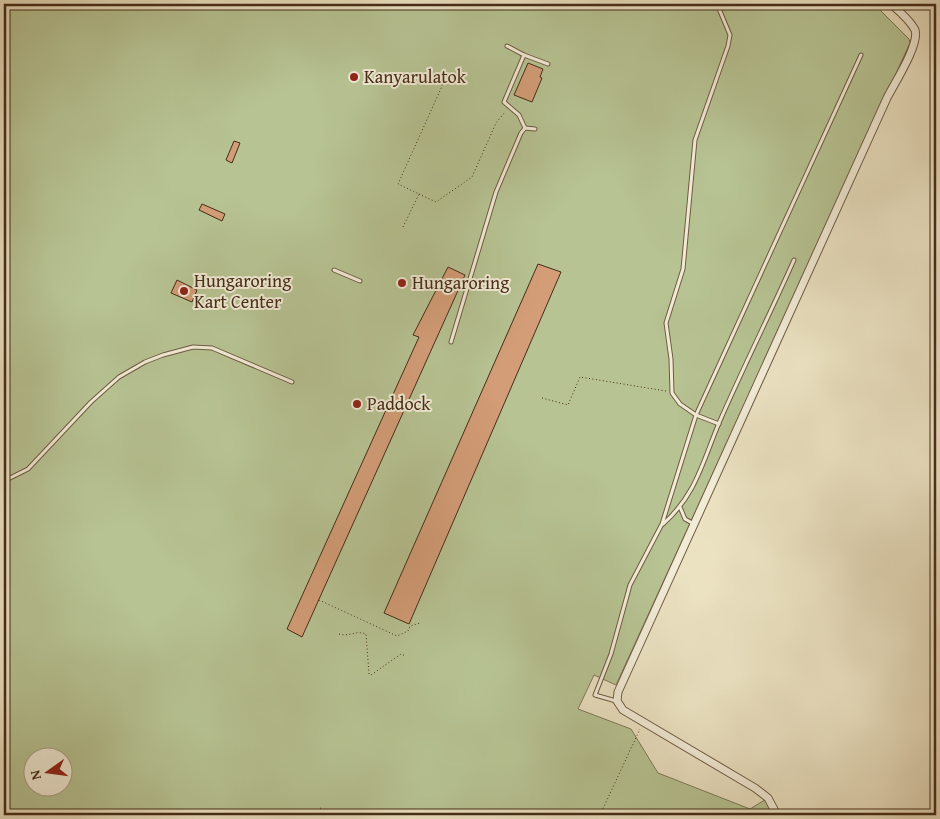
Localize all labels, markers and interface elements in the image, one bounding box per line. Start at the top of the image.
place label: Kanyarulatok [364,63,467,90]
marker: Kanyarulatok [348,71,360,83]
place label: Hungaroring Kart Center [194,267,291,315]
place label: Hungaroring [412,269,509,296]
marker: Hungaroring [396,277,408,289]
marker: Hungaroring Kart Center [178,285,190,297]
place label: Paddock [367,390,431,417]
marker: Paddock [351,398,363,410]
north arrow [22,746,72,796]
text: N [24,768,46,782]

